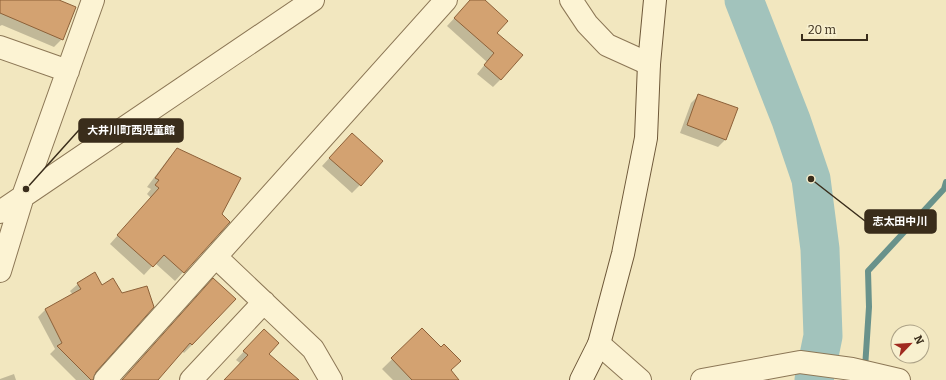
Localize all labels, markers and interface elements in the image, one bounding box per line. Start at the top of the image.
scale bar [802,16,867,42]
text: 20 m [808,23,837,37]
callout: 大井川町西児童館 [79,119,183,142]
text: 大井川町西児童館 [87,124,175,137]
callout: 志太田中川 [865,210,936,233]
text: 志太田中川 [873,215,928,228]
north arrow [890,324,930,364]
text: N [911,333,927,347]

